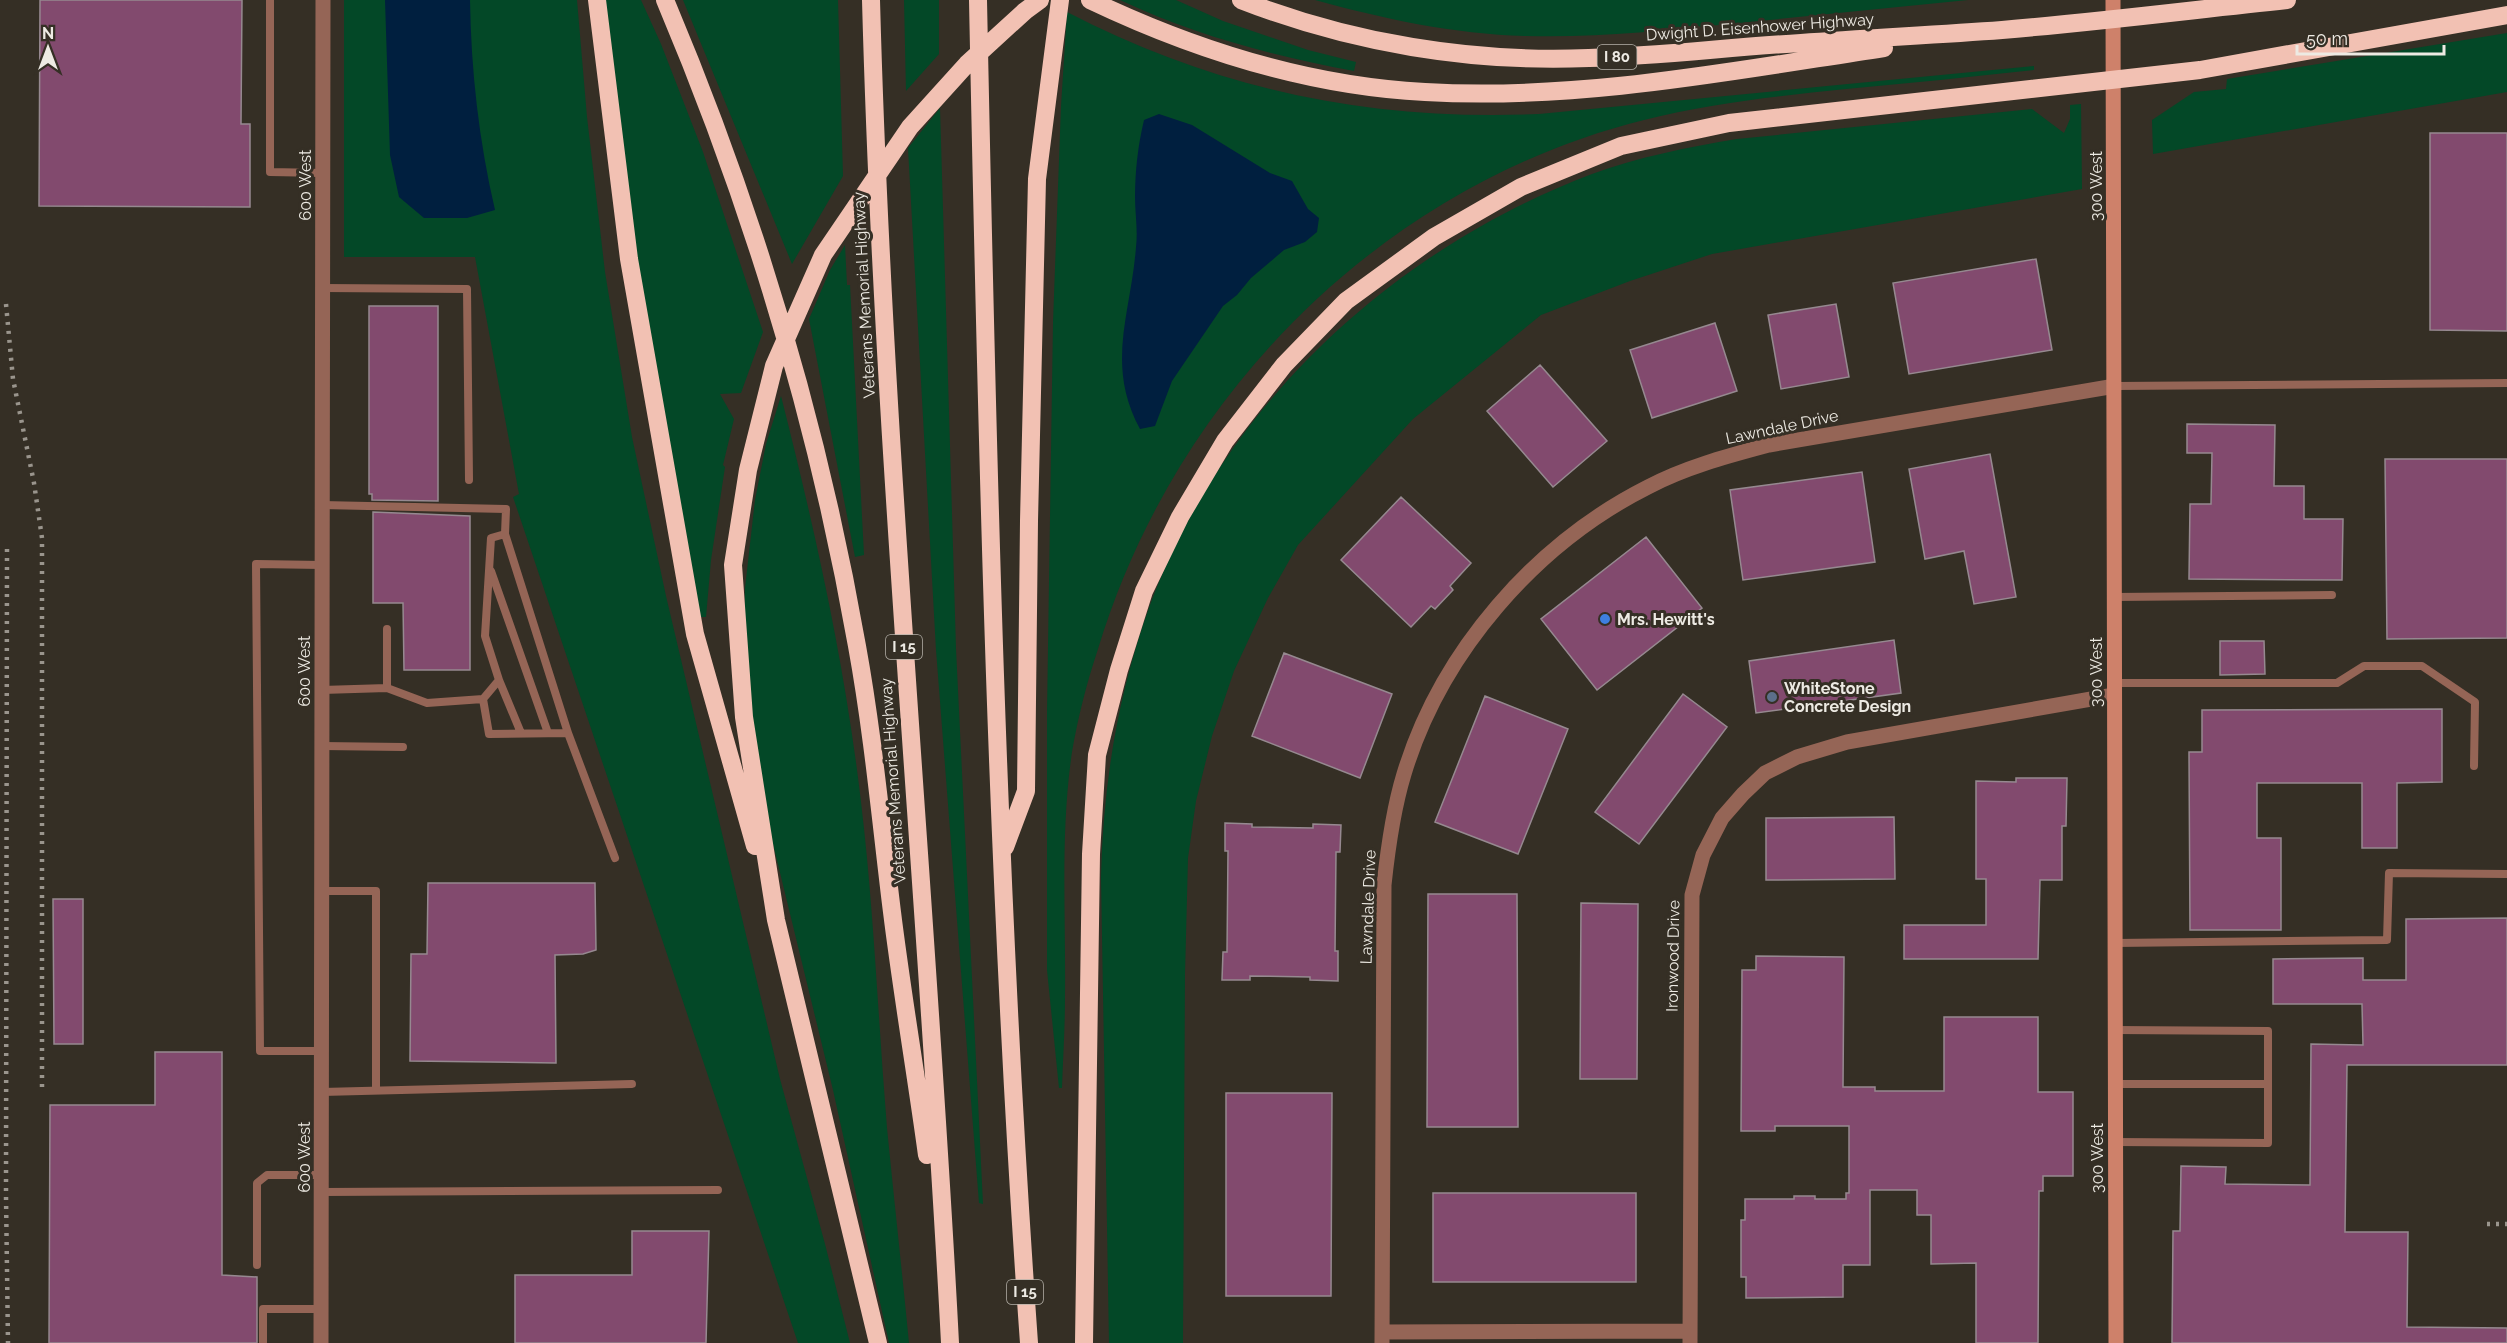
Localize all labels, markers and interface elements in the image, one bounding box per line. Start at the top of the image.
street label: Dwight D. Eisenhower Highway [1645,10,1875,44]
north arrow [18,18,78,78]
scale bar [2297,18,2444,56]
text: N [42,24,54,43]
text: 50 m [2306,28,2348,49]
road number: I 80 [1598,45,1636,69]
street label: 600 West [296,149,315,220]
street label: 300 West [2087,150,2106,221]
street label: Veterans Memorial Highway [849,191,879,399]
street label: Lawndale Drive [1724,406,1840,448]
place label: Mrs. Hewitt's [1617,610,1715,629]
marker: Mrs. Hewitt's [1598,612,1612,626]
street label: 600 West [295,635,314,706]
road number: I 15 [886,635,922,659]
street label: 300 West [2087,636,2106,707]
street label: Veterans Memorial Highway [876,677,910,885]
place label: WhiteStone Concrete Design [1784,679,1911,716]
marker: WhiteStone Concrete Design [1765,690,1779,704]
street label: Lawndale Drive [1357,849,1379,965]
street label: Ironwood Drive [1663,900,1683,1012]
street label: 600 West [295,1121,314,1192]
street label: 300 West [2088,1122,2107,1193]
road number: I 15 [1007,1280,1043,1304]

